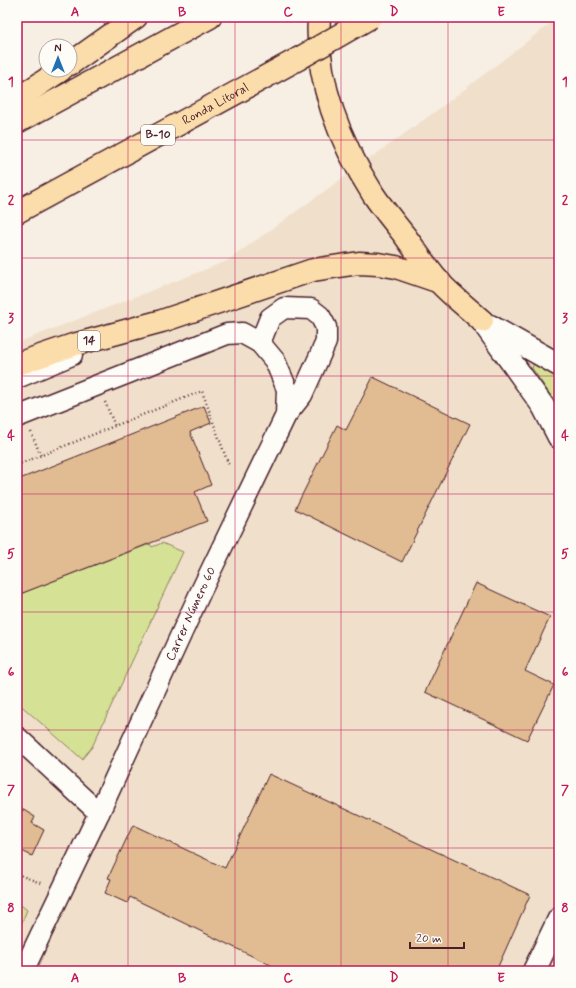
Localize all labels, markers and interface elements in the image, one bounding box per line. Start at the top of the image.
text: A [71,4,79,21]
text: B [178,4,187,21]
text: C [283,4,293,21]
text: D [390,4,399,21]
text: E [497,4,505,21]
north arrow [38,38,78,78]
text: N [54,42,62,56]
text: 1 [8,74,14,91]
text: 1 [562,74,568,91]
street label: Ronda Litoral [179,79,252,129]
road number: B-10 [141,125,175,145]
text: 2 [8,192,15,209]
text: 2 [562,192,569,209]
text: 3 [8,310,14,327]
text: 3 [562,310,568,327]
road number: 14 [78,331,100,351]
text: 4 [7,428,15,445]
text: 4 [561,428,569,445]
text: 5 [7,546,15,563]
text: 5 [561,546,569,563]
street label: Carrer Número 60 [162,564,220,664]
text: 6 [8,664,15,681]
text: 6 [562,664,569,681]
text: 7 [7,782,15,799]
text: 7 [561,782,569,799]
text: 8 [7,900,15,917]
text: 8 [561,900,569,917]
scale bar [410,924,464,950]
text: 20 m [416,931,442,947]
text: A [71,970,79,987]
text: B [178,970,187,987]
text: C [283,970,293,987]
text: D [390,970,399,987]
text: E [497,970,505,987]

